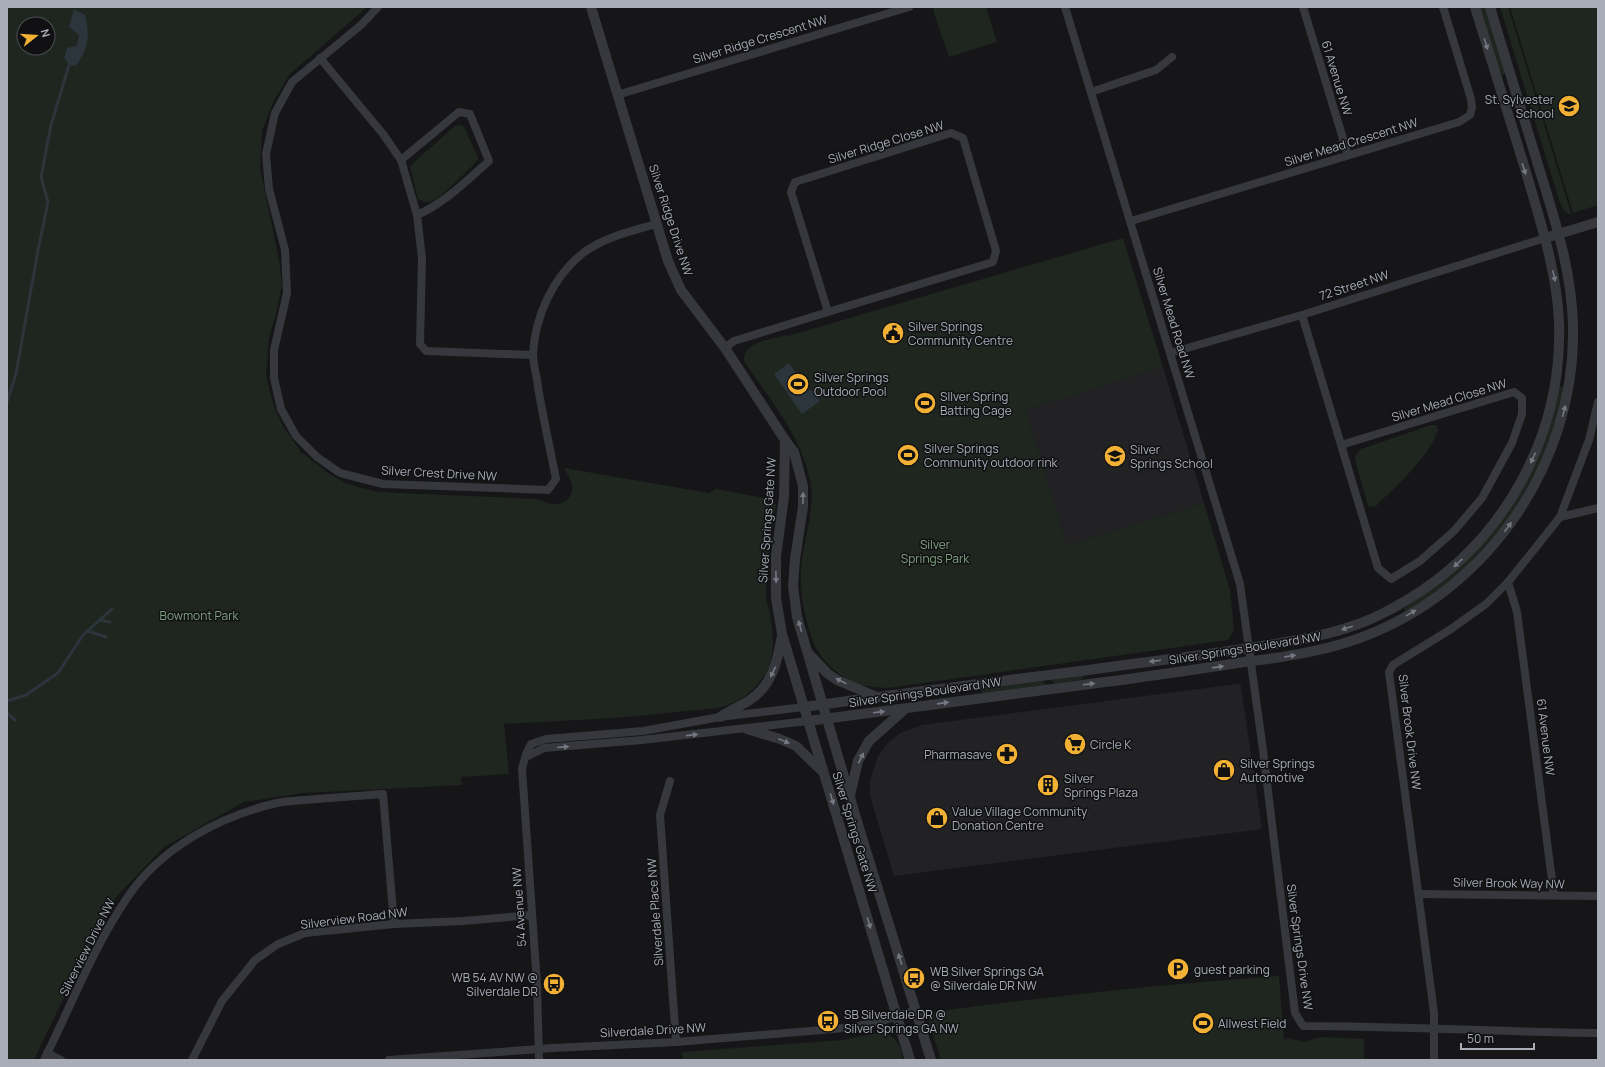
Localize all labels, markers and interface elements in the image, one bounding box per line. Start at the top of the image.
street label: Silver Ridge Crescent NW [691,10,830,68]
north arrow [16,16,56,56]
text: N [38,27,54,39]
street label: 61 Avenue NW [1318,39,1357,118]
one-way arrow [1484,39,1490,51]
place label: St. Sylvester School [1485,91,1555,122]
school or university icon: St. Sylvester School [1556,93,1582,119]
street label: Silver Mead Crescent NW [1282,113,1421,170]
street label: Silver Ridge Close NW [826,116,947,168]
street label: Silver Ridge Drive NW [645,162,697,279]
one-way arrow [1521,163,1527,175]
street label: Silver Mead Road NW [1149,265,1199,382]
street label: 72 Street NW [1317,266,1392,304]
one-way arrow [1551,270,1557,282]
place label: Silver Springs Community Centre [908,318,1013,349]
public building icon: Silver Springs Community Centre [880,320,906,346]
place label: Silver Springs Outdoor Pool [814,369,889,400]
sports icon: Silver Springs Outdoor Pool [785,371,811,397]
street label: Silver Mead Close NW [1389,374,1509,426]
place label: SIlver Spring Batting Cage [940,388,1012,419]
sports icon: SIlver Spring Batting Cage [912,390,938,416]
one-way arrow [1561,405,1567,417]
place label: Silver Springs Community outdoor rink [924,440,1059,471]
place label: Silver Springs School [1130,441,1213,472]
sports icon: Silver Springs Community outdoor rink [895,442,921,468]
school or university icon: Silver Springs School [1102,443,1128,469]
one-way arrow [1530,452,1536,463]
street label: Silver Springs Gate NW [754,456,780,583]
street label: Silver Crest Drive NW [381,461,498,485]
one-way arrow [800,491,806,504]
one-way arrow [1504,522,1512,533]
park label: Silver Springs Park [901,536,970,567]
one-way arrow [1453,558,1463,568]
one-way arrow [773,571,779,584]
park label: Bowmont Park [160,607,239,624]
one-way arrow [1406,609,1416,617]
one-way arrow [797,620,803,632]
one-way arrow [1340,625,1352,631]
street label: Silver Springs Boulevard NW [1168,627,1323,668]
one-way arrow [1284,653,1296,659]
one-way arrow [1149,658,1161,664]
one-way arrow [1212,664,1224,670]
one-way arrow [770,666,776,677]
street label: Silver Springs Boulevard NW [848,673,1003,711]
street label: Silver Brook Drive NW [1394,673,1426,792]
one-way arrow [835,678,847,685]
one-way arrow [1083,681,1095,687]
street label: 61 Avenue NW [1533,698,1559,777]
one-way arrow [937,700,949,706]
one-way arrow [873,709,885,715]
supermarket icon: Circle K [1062,731,1088,757]
one-way arrow [686,732,698,738]
place label: Circle K [1090,736,1132,753]
one-way arrow [779,738,791,744]
pharmacy icon: Pharmasave [994,741,1020,767]
one-way arrow [557,743,569,750]
place label: Pharmasave [924,746,992,763]
one-way arrow [858,752,864,764]
place label: Silver Springs Automotive [1240,755,1315,786]
shop icon: Silver Springs Automotive [1211,757,1237,783]
street label: Silver Springs Gate NW [828,769,882,895]
place label: Silver Springs Plaza [1064,770,1138,801]
building icon: Silver Springs Plaza [1035,772,1061,798]
one-way arrow [829,793,835,805]
place label: Value Village Community Donation Centre [952,803,1088,834]
shop icon: Value Village Community Donation Centre [924,805,950,831]
street label: Silverdale Place NW [643,857,667,967]
street label: 54 Avenue NW [508,866,530,947]
street label: Silver Brook Way NW [1453,874,1566,892]
street label: Silver Springs Drive NW [1283,883,1317,1012]
street label: Silverview Drive NW [55,895,119,999]
street label: Silverview Road NW [299,903,409,933]
one-way arrow [866,917,872,929]
one-way arrow [897,952,903,964]
parking icon: guest parking [1165,956,1191,982]
place label: guest parking [1194,961,1270,978]
place label: WB Silver Springs GA @ Silverdale DR NW [930,963,1044,994]
bus stop icon: WB Silver Springs GA @ Silverdale DR NW [901,965,927,991]
place label: WB 54 AV NW @ Silverdale DR [452,969,538,1000]
bus stop icon: WB 54 AV NW @ Silverdale DR [541,971,567,997]
place label: SB Silverdale DR @ Silver Springs GA NW [844,1006,960,1037]
bus stop icon: SB Silverdale DR @ Silver Springs GA NW [815,1008,841,1034]
sports icon: Allwest Field [1190,1010,1216,1036]
place label: Allwest Field [1218,1015,1286,1032]
street label: Silverdale Drive NW [600,1019,707,1041]
scale bar [1461,1025,1534,1051]
text: 50 m [1467,1030,1494,1047]

